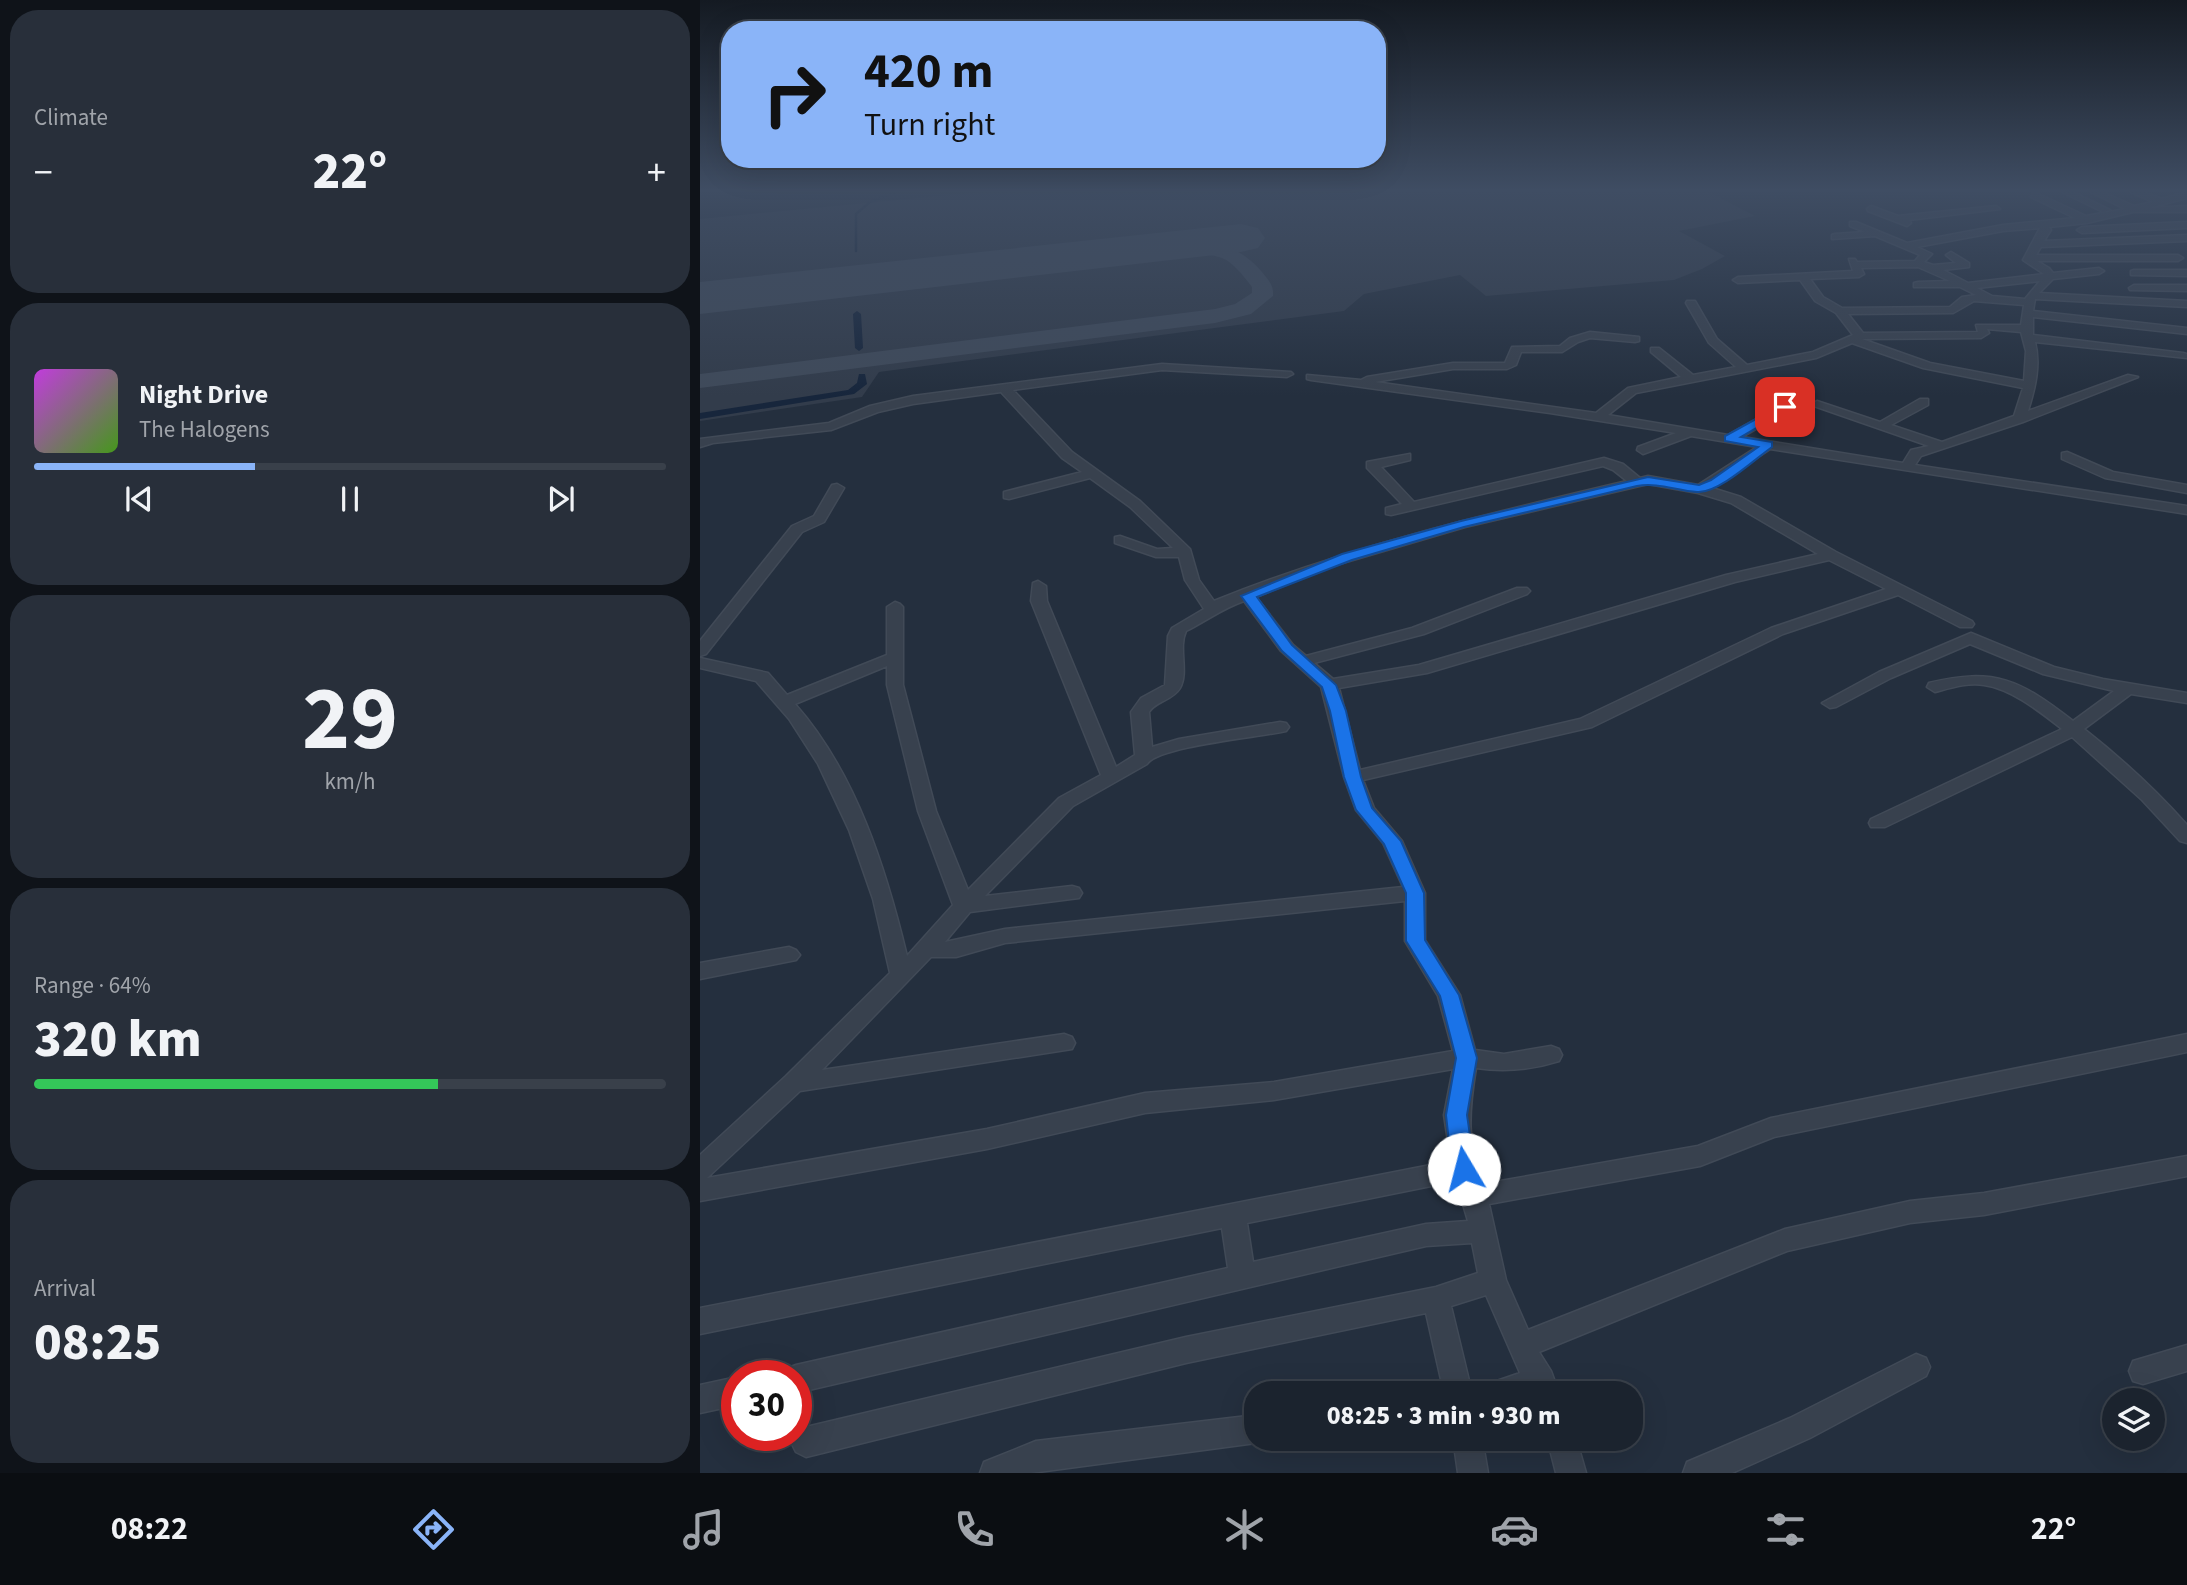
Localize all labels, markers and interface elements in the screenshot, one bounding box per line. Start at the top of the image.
text: 420 m [864,37,993,107]
icon: right [749,49,840,140]
text: Climate [34,101,108,134]
text: Turn right [864,102,995,148]
text: 22° [313,135,387,209]
text: − [34,146,53,200]
text: + [647,146,666,200]
text: Night Drive [139,376,268,413]
pin [1755,377,1815,437]
icon: arrive [1766,388,1804,426]
text: The Halogens [139,413,270,446]
icon: previous [120,480,158,518]
icon: pause [331,480,369,518]
icon: next [542,480,580,518]
text: 29 [302,655,398,784]
text: km/h [324,765,376,798]
text: Range · 64% [34,969,151,1002]
text: 320 km [34,1003,202,1077]
position arrow [1427,1132,1501,1206]
text: Arrival [34,1272,96,1305]
text: 08:25 [34,1306,161,1380]
speed limit sign: 30 [721,1360,812,1451]
map controls [2102,1388,2165,1451]
button: layers [2102,1388,2165,1451]
text: 08:25 · 3 min · 930 m [1327,1397,1560,1434]
icon: directions [409,1505,458,1554]
icon: music [679,1505,728,1554]
icon: phone [950,1505,999,1554]
icon: climate [1220,1505,1269,1554]
icon: car [1490,1505,1539,1554]
icon: filters [1761,1505,1810,1554]
text: 08:22 [111,1506,188,1552]
text: 22° [2031,1506,2076,1552]

